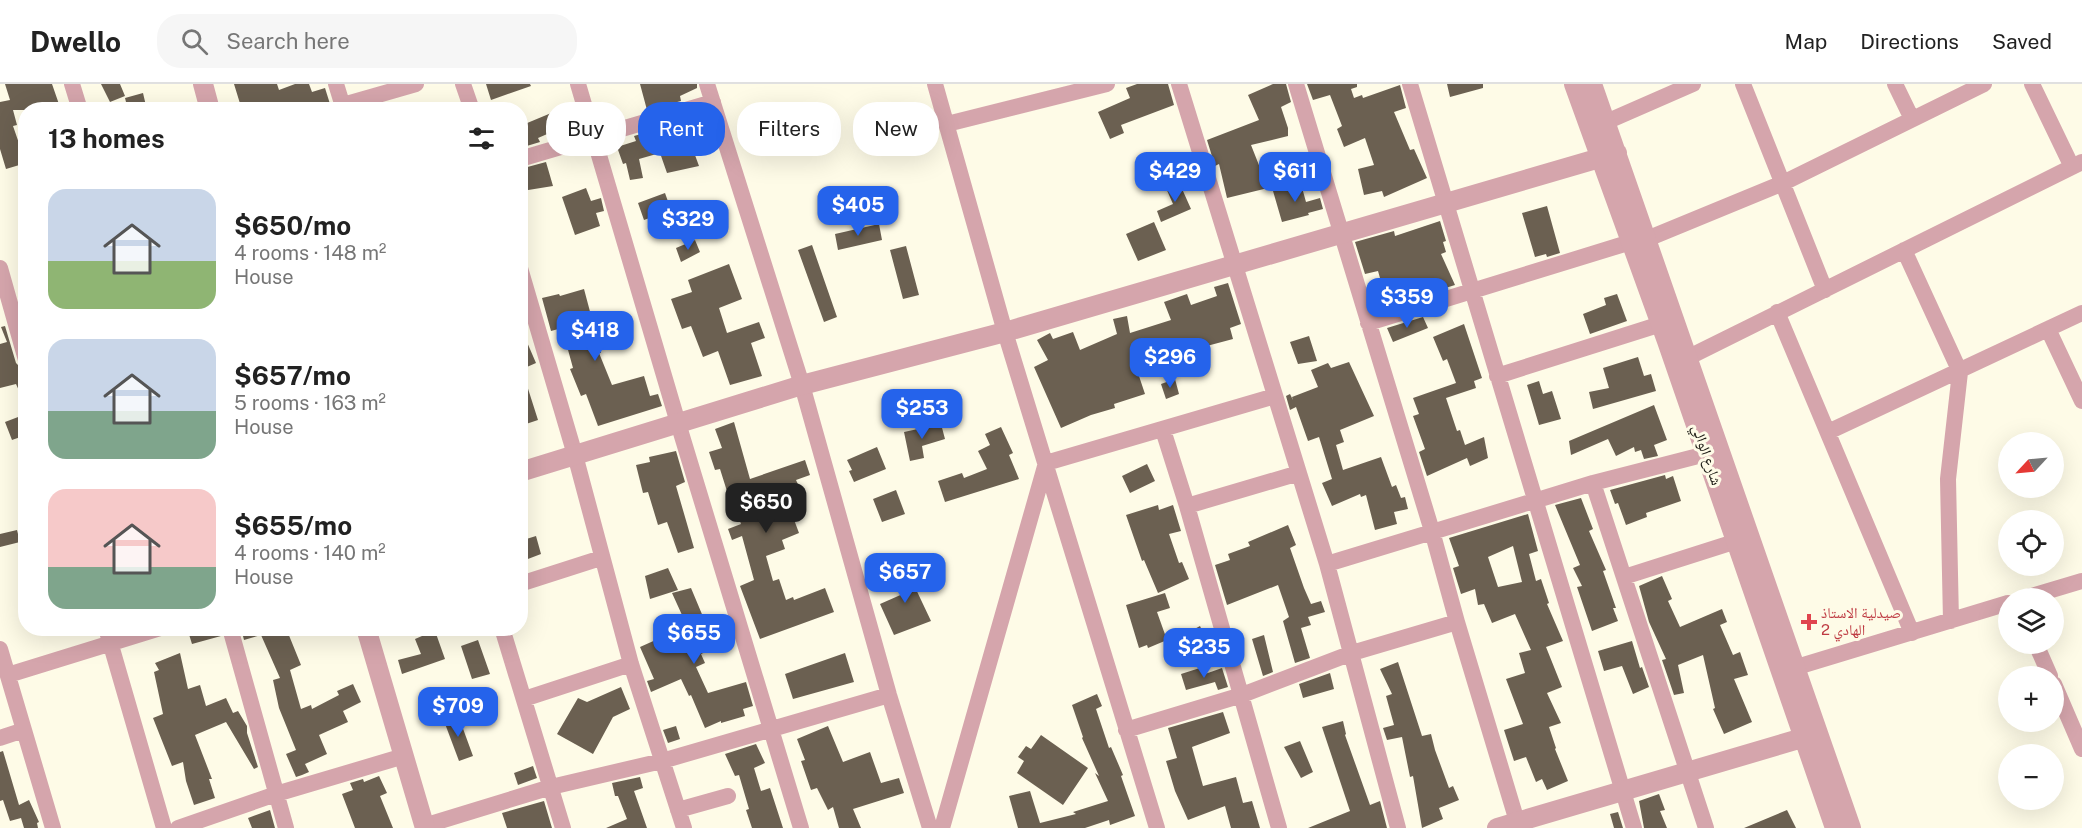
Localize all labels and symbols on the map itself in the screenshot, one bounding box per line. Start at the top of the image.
pin: $429 [1139,152,1211,203]
pin: $611 [1259,152,1331,203]
pin: $405 [822,186,894,237]
pin: $329 [652,200,724,251]
pin: $359 [1371,278,1443,329]
pin: $418 [559,311,631,362]
pin: $296 [1134,338,1206,389]
pin: $253 [886,389,958,440]
street label: شارع الوالي [1686,422,1726,489]
north arrow [1998,432,2064,498]
pin: $650 [730,483,802,534]
pin: $657 [869,553,941,604]
place label: صيدلية الاستاذ الهادي 2 [1821,604,1901,642]
pin: $655 [658,614,730,665]
marker: صيدلية الاستاذ الهادي 2 [1802,615,1816,629]
pin: $235 [1168,628,1240,679]
pin: $709 [422,687,494,738]

